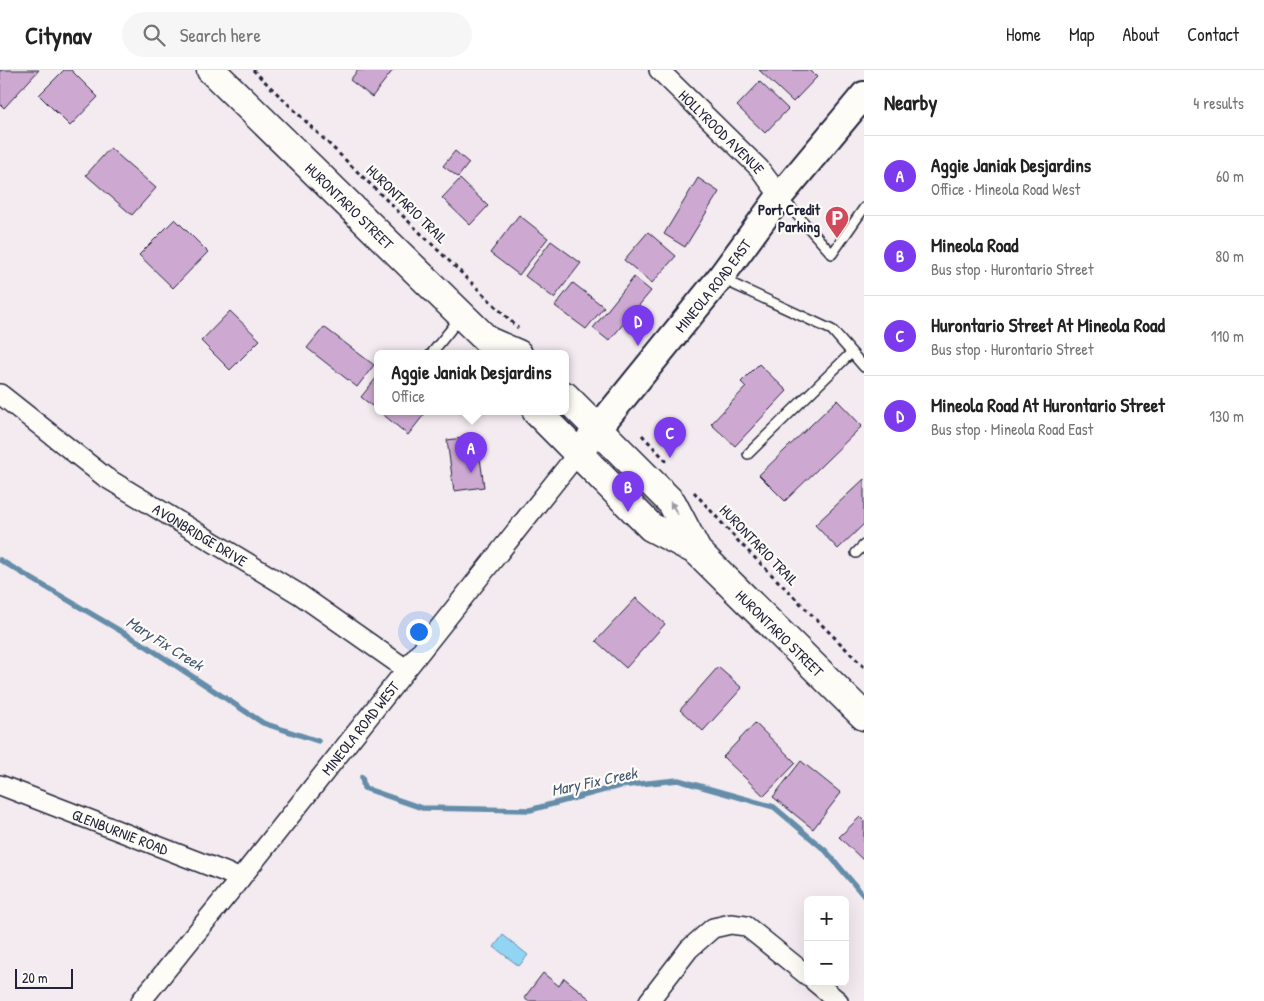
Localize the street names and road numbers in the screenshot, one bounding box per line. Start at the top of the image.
street label: HOLLYROOD AVENUE [674,85,770,178]
street label: HURONTARIO STREET [301,158,399,254]
street label: HURONTARIO TRAIL [362,160,452,248]
street label: MINEOLA ROAD EAST [670,234,756,336]
street label: AVONBRIDGE DRIVE [149,498,252,571]
street label: HURONTARIO TRAIL [715,500,803,590]
street label: HURONTARIO STREET [731,585,829,682]
street label: MINEOLA ROAD WEST [316,676,404,779]
street label: GLENBURNIE ROAD [69,803,172,860]

